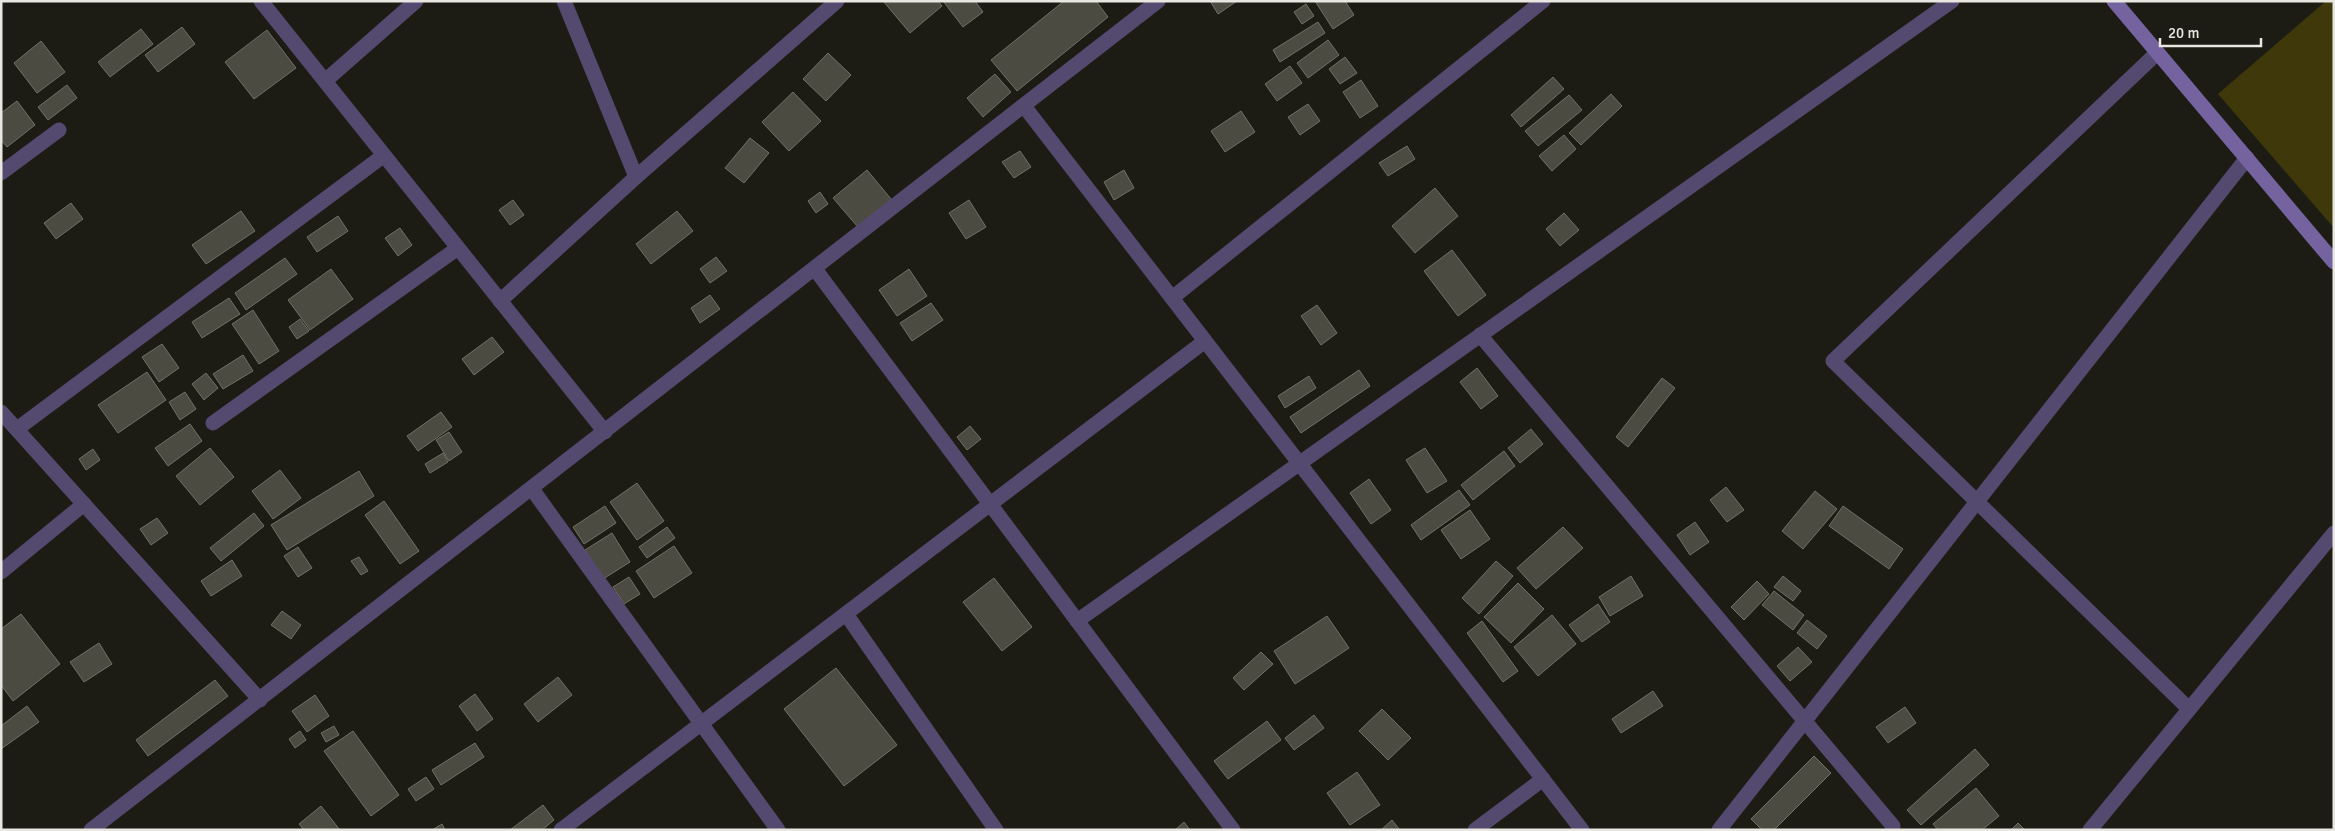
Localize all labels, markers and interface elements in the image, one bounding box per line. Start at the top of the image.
scale bar [2160,15,2261,47]
text: 20 m [2168,24,2199,42]

